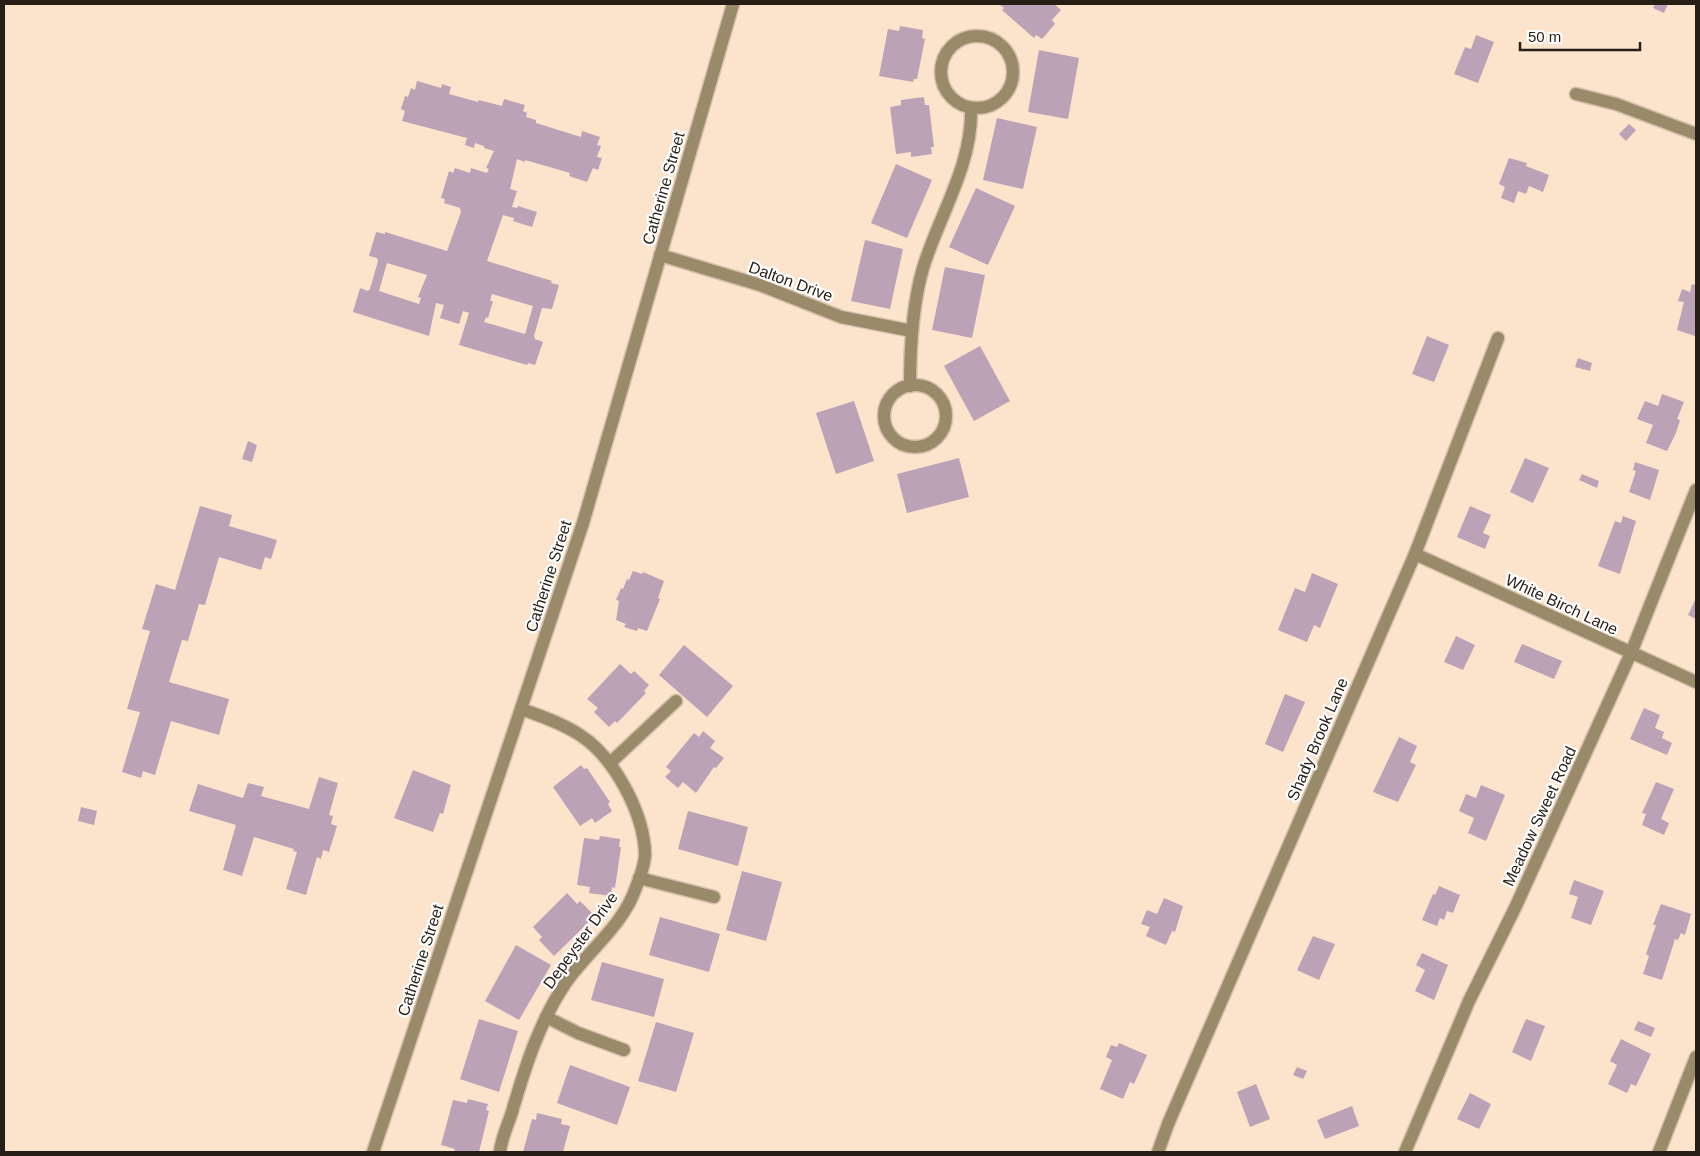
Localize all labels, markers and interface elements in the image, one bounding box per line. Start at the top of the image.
scale bar [1520,20,1640,52]
text: 50 m [1528,28,1561,45]
street label: Catherine Street [639,129,688,246]
street label: Dalton Drive [747,258,835,305]
street label: Catherine Street [522,518,575,634]
street label: White Birch Lane [1503,571,1621,638]
street label: Shady Brook Lane [1284,675,1351,803]
street label: Meadow Sweet Road [1500,744,1579,889]
street label: Depeyster Drive [540,889,621,992]
street label: Catherine Street [394,902,447,1018]

